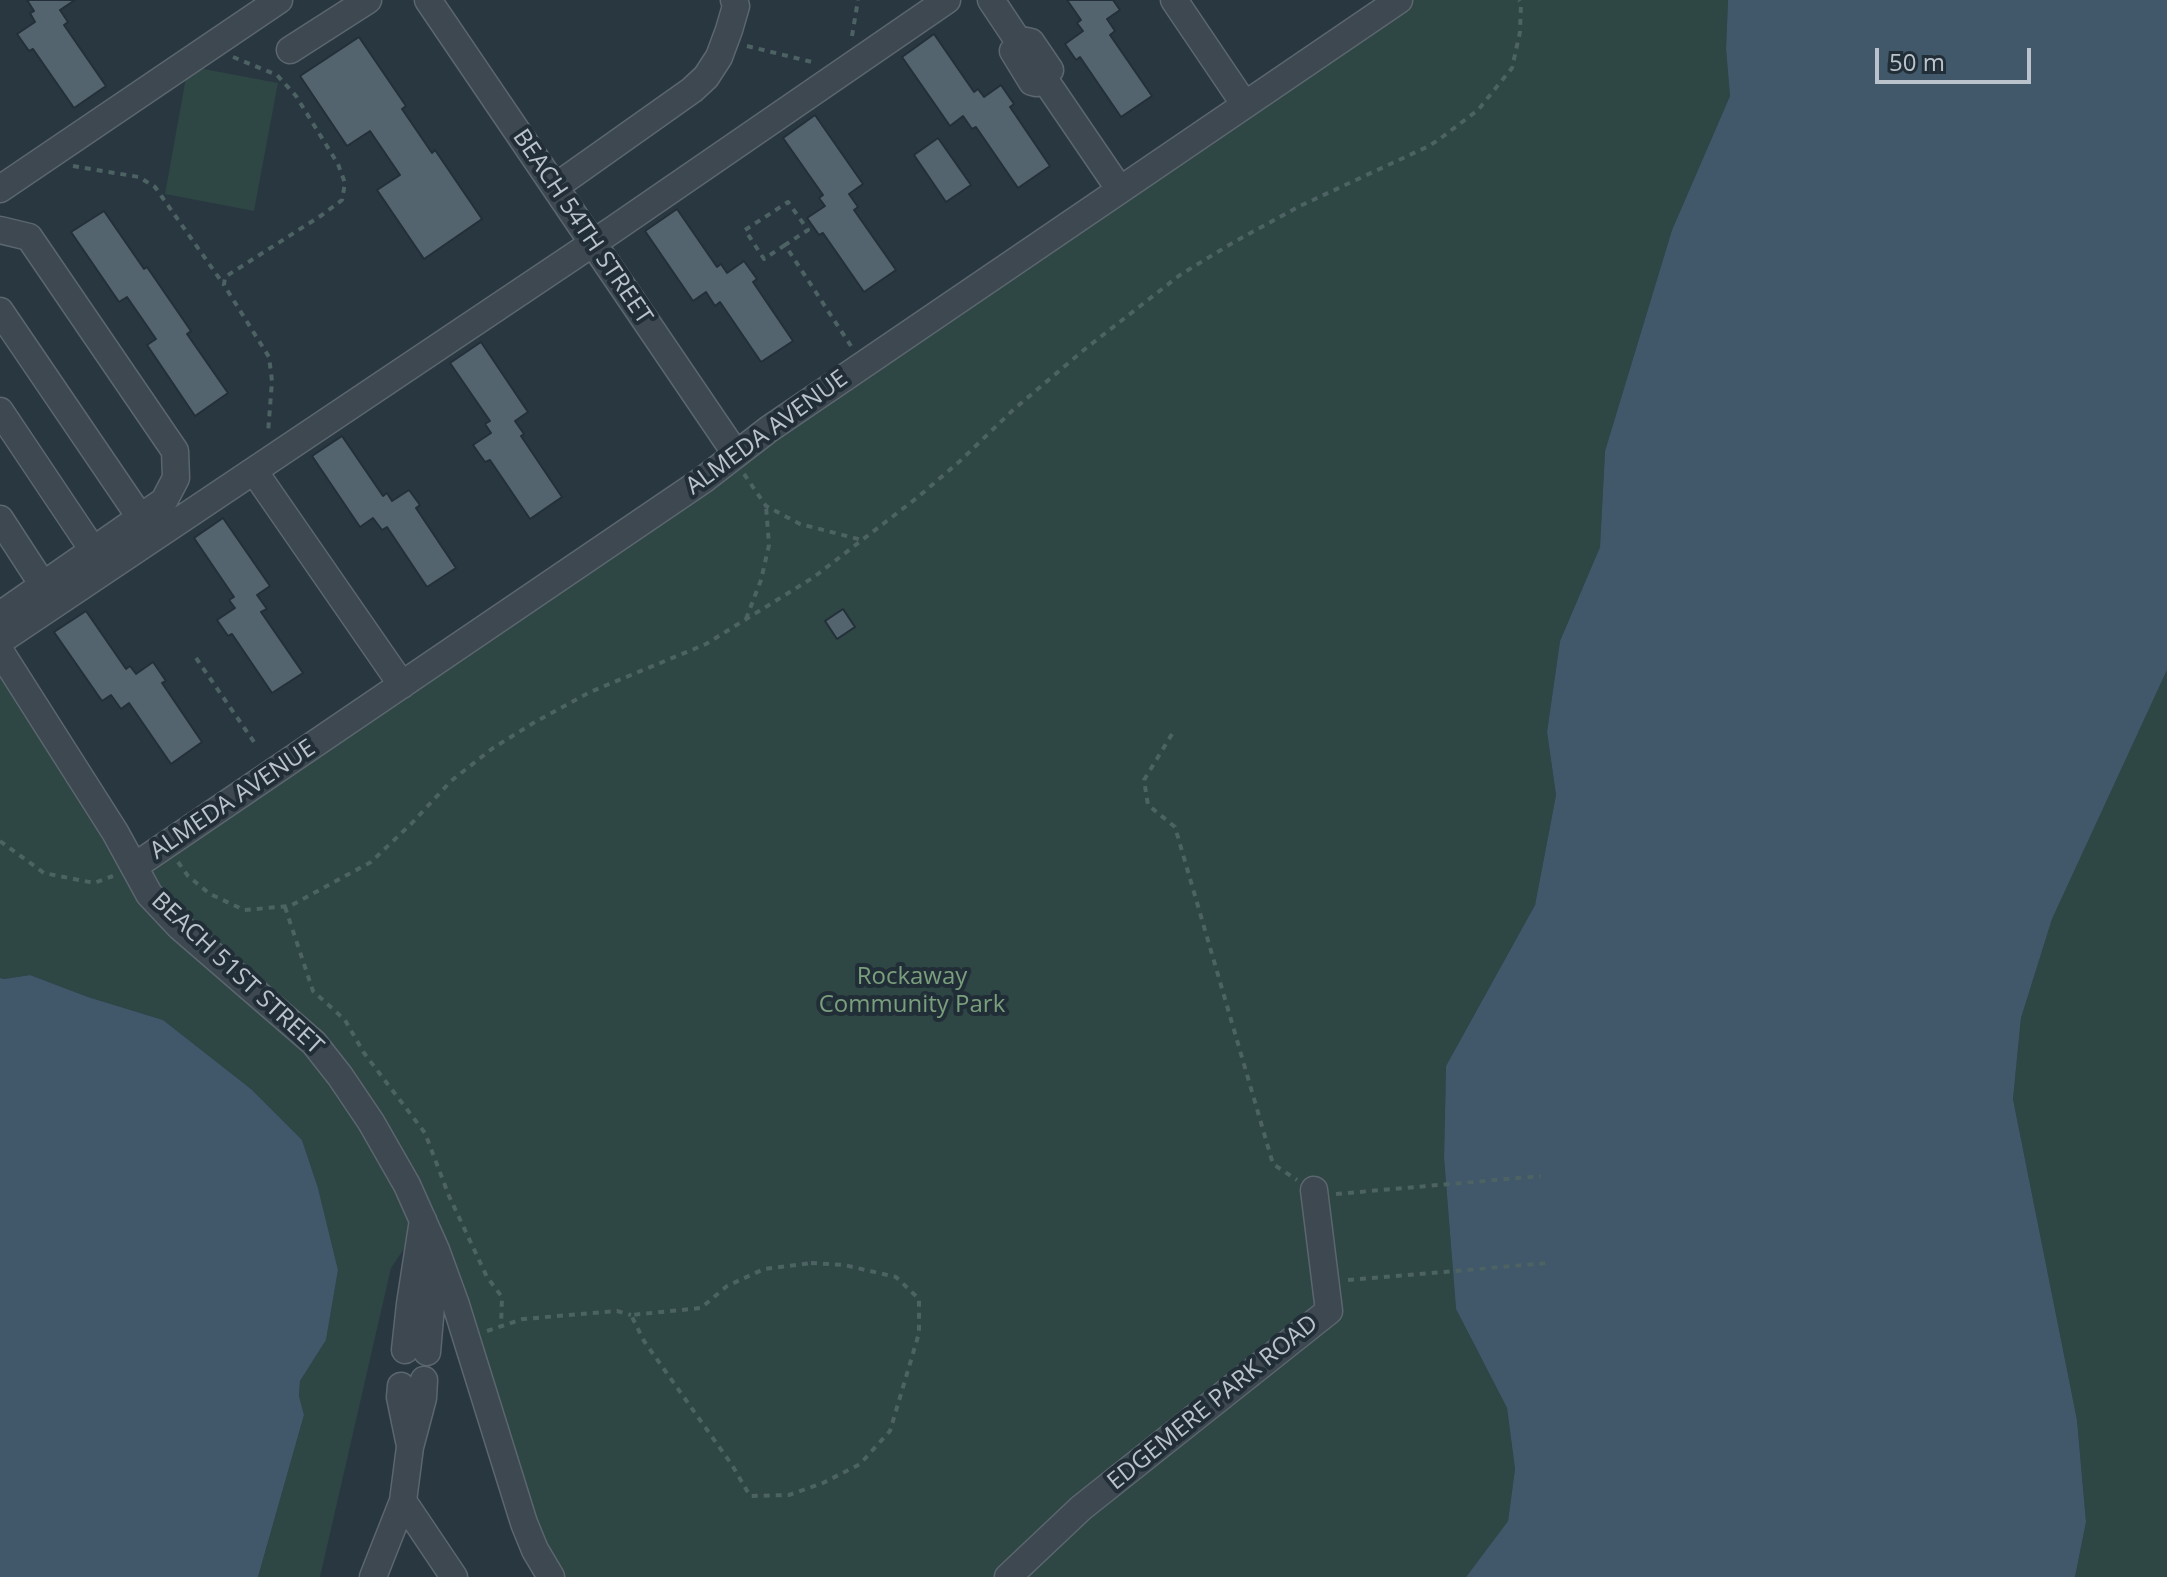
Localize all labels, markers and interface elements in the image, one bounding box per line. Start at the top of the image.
scale bar [1879,32,2035,82]
text: 50 m [1889,45,1945,78]
street label: BEACH 54TH STREET [506,124,658,330]
street label: ALMEDA AVENUE [680,365,854,501]
street label: ALMEDA AVENUE [145,734,321,866]
street label: BEACH 51ST STREET [145,887,329,1061]
park label: Rockaway Community Park [819,963,1005,1019]
street label: EDGEMERE PARK ROAD [1102,1309,1324,1497]

